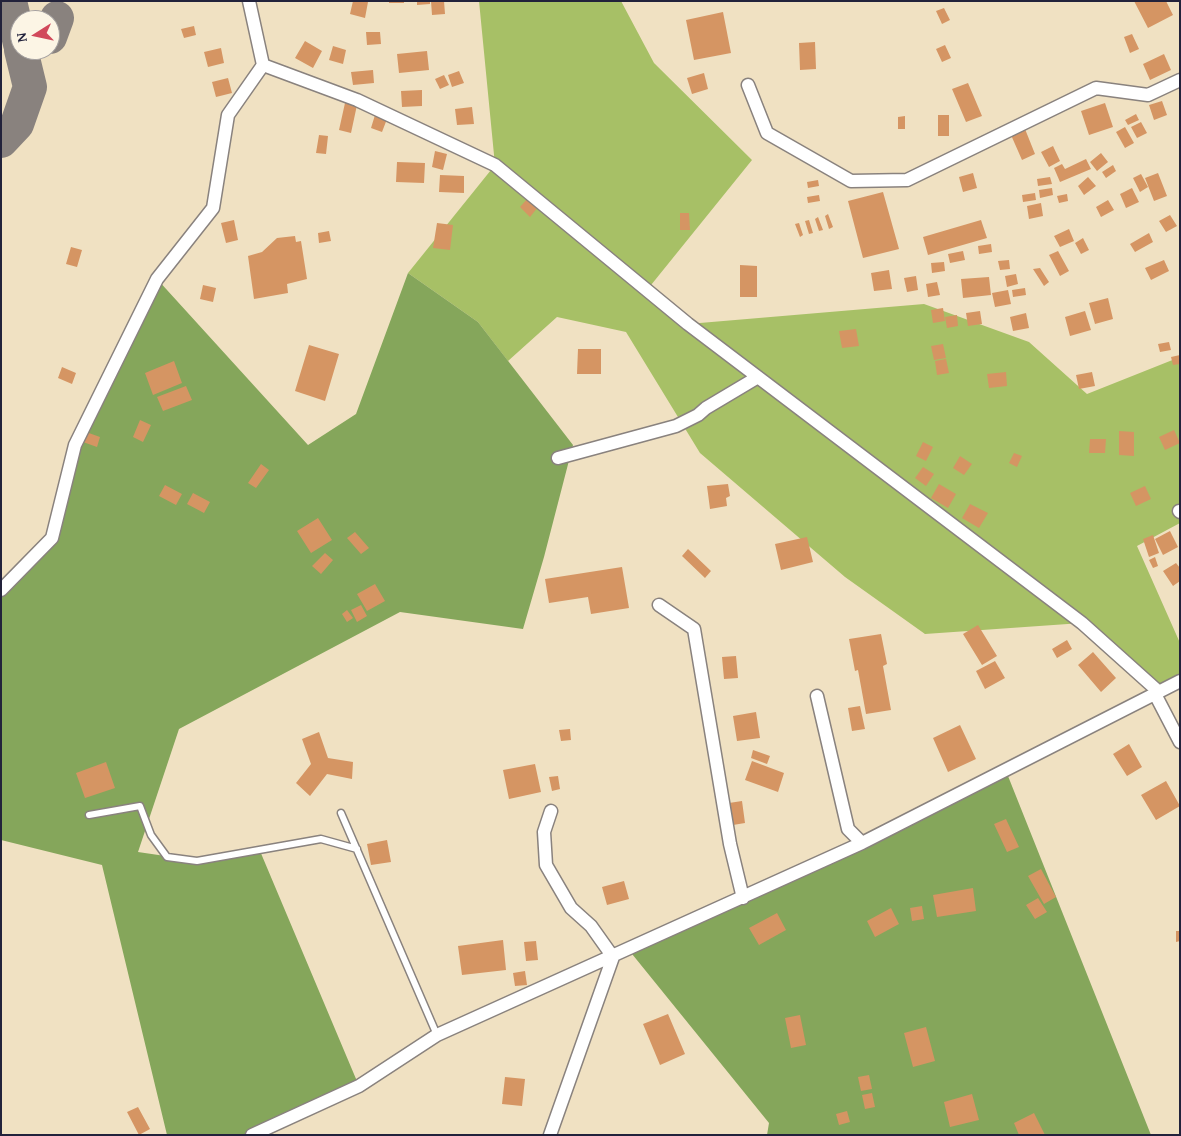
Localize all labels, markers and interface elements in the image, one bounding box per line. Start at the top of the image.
north arrow [10,10,60,60]
text: N [11,31,32,44]

